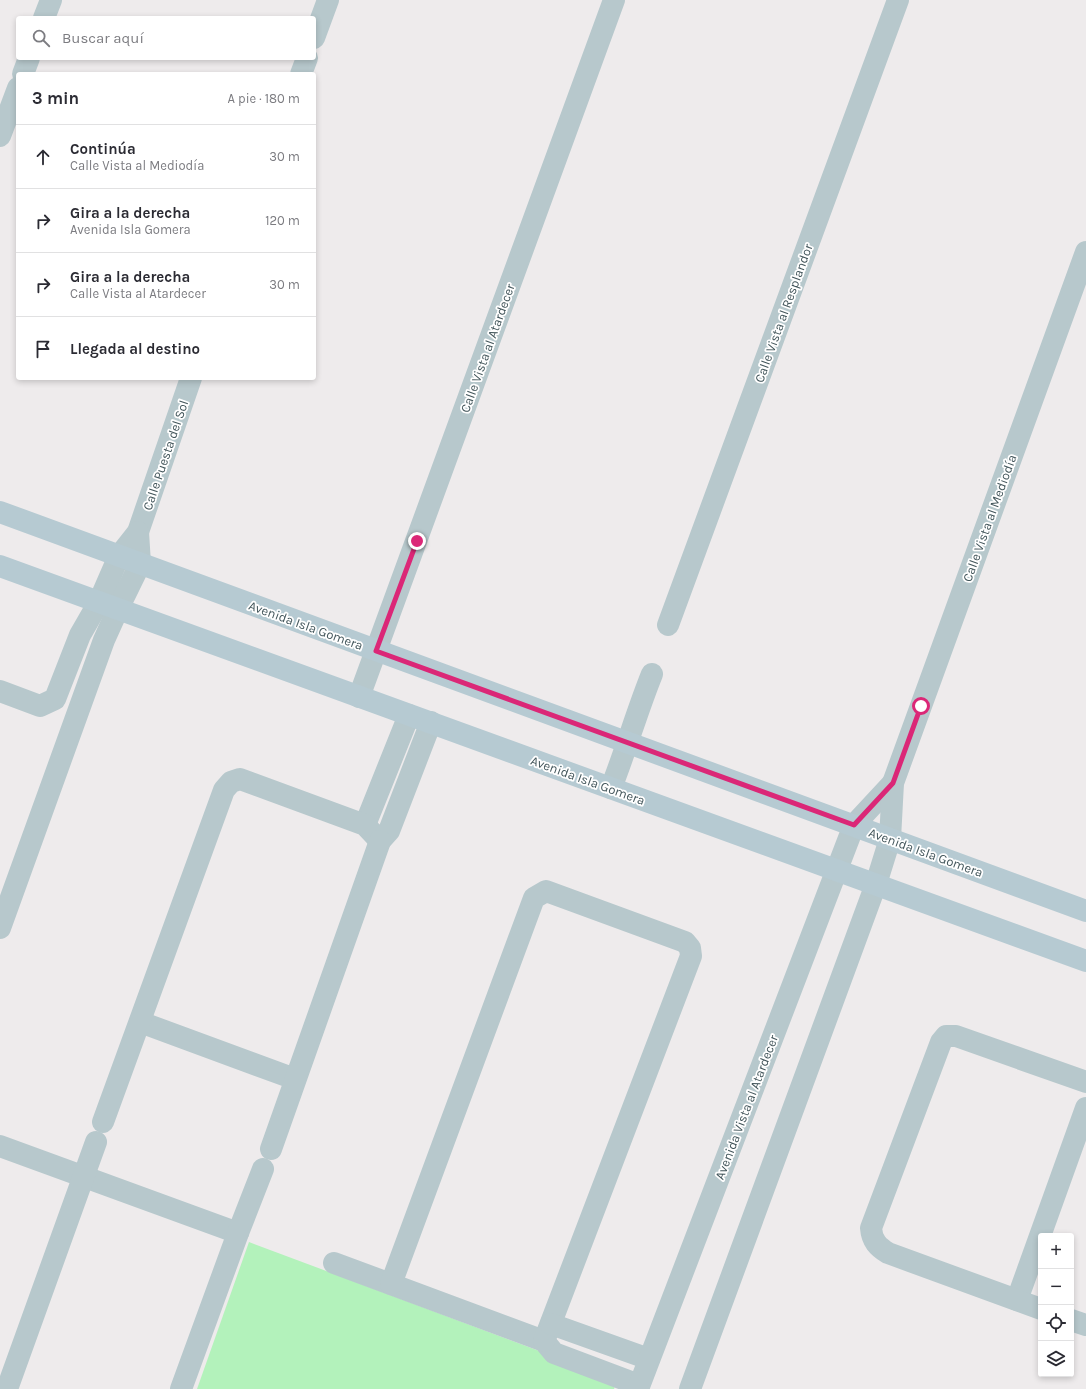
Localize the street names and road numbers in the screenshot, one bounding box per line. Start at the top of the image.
street label: Calle Vista al Resplandor [751,242,816,385]
street label: Calle Vista al Atardecer [457,281,518,415]
street label: Calle Puesta del Sol [140,398,191,512]
street label: Calle Vista al Mediodía [959,452,1019,584]
street label: Avenida Isla Gomera [247,598,365,653]
street label: Avenida Isla Gomera [529,753,647,808]
street label: Avenida Isla Gomera [867,825,985,880]
street label: Avenida Vista al Atardecer [712,1032,781,1182]

